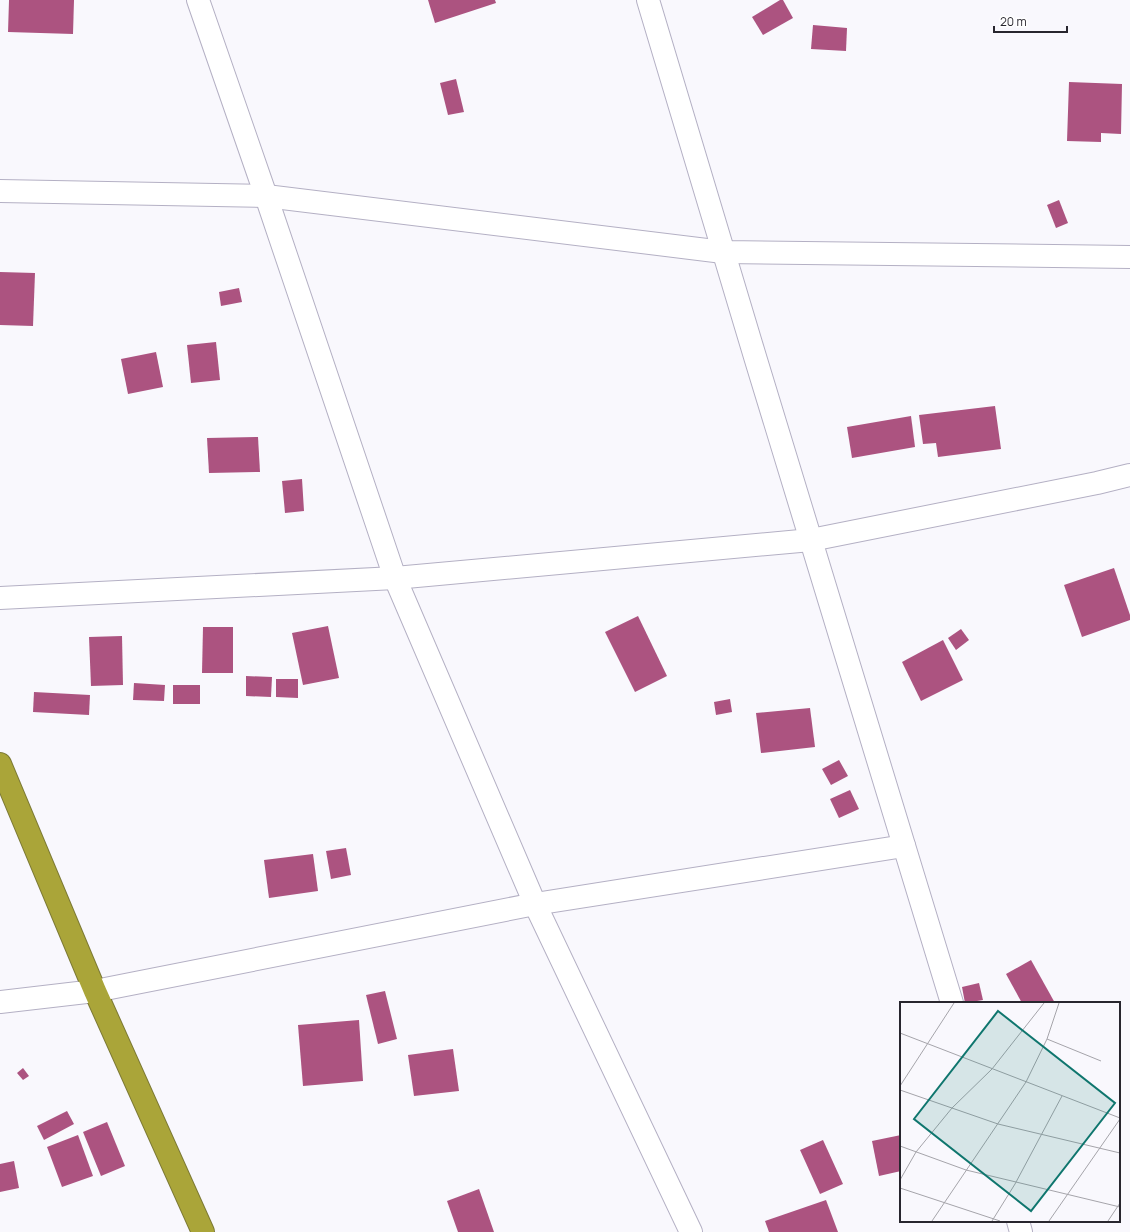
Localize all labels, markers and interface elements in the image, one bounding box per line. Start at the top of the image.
scale bar [994,8,1067,34]
text: 20 m [1000,13,1027,30]
inset map [900,1002,1120,1222]

